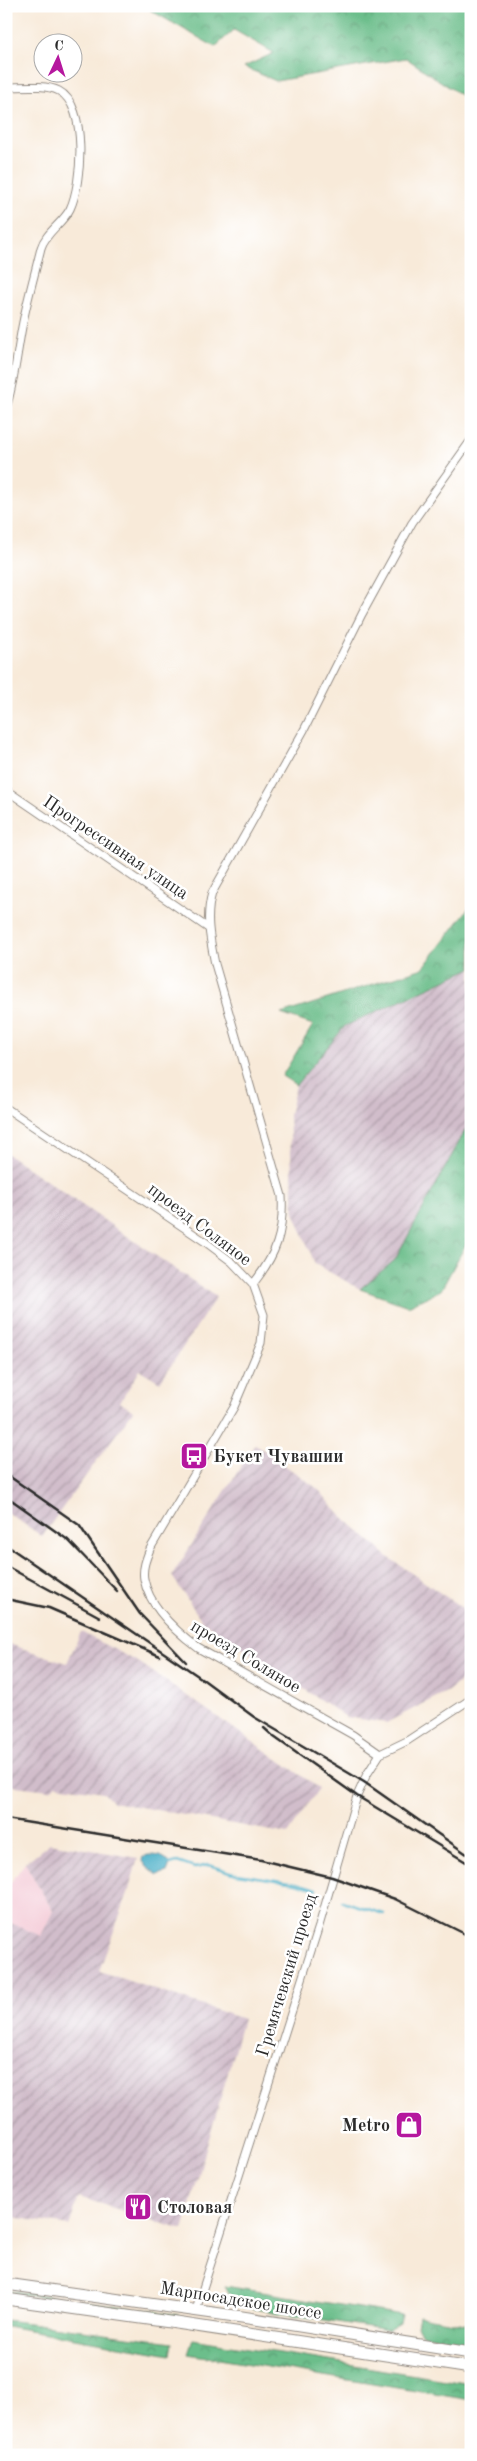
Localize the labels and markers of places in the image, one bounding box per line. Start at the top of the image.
bus stop icon: Букет Чувашии [179,1441,209,1471]
place label: Букет Чувашии [213,1448,344,1466]
shop icon: Metro [394,2110,424,2140]
place label: Metro [342,2117,390,2135]
restaurant icon: Столовая [123,2192,153,2222]
place label: Столовая [157,2199,232,2217]

